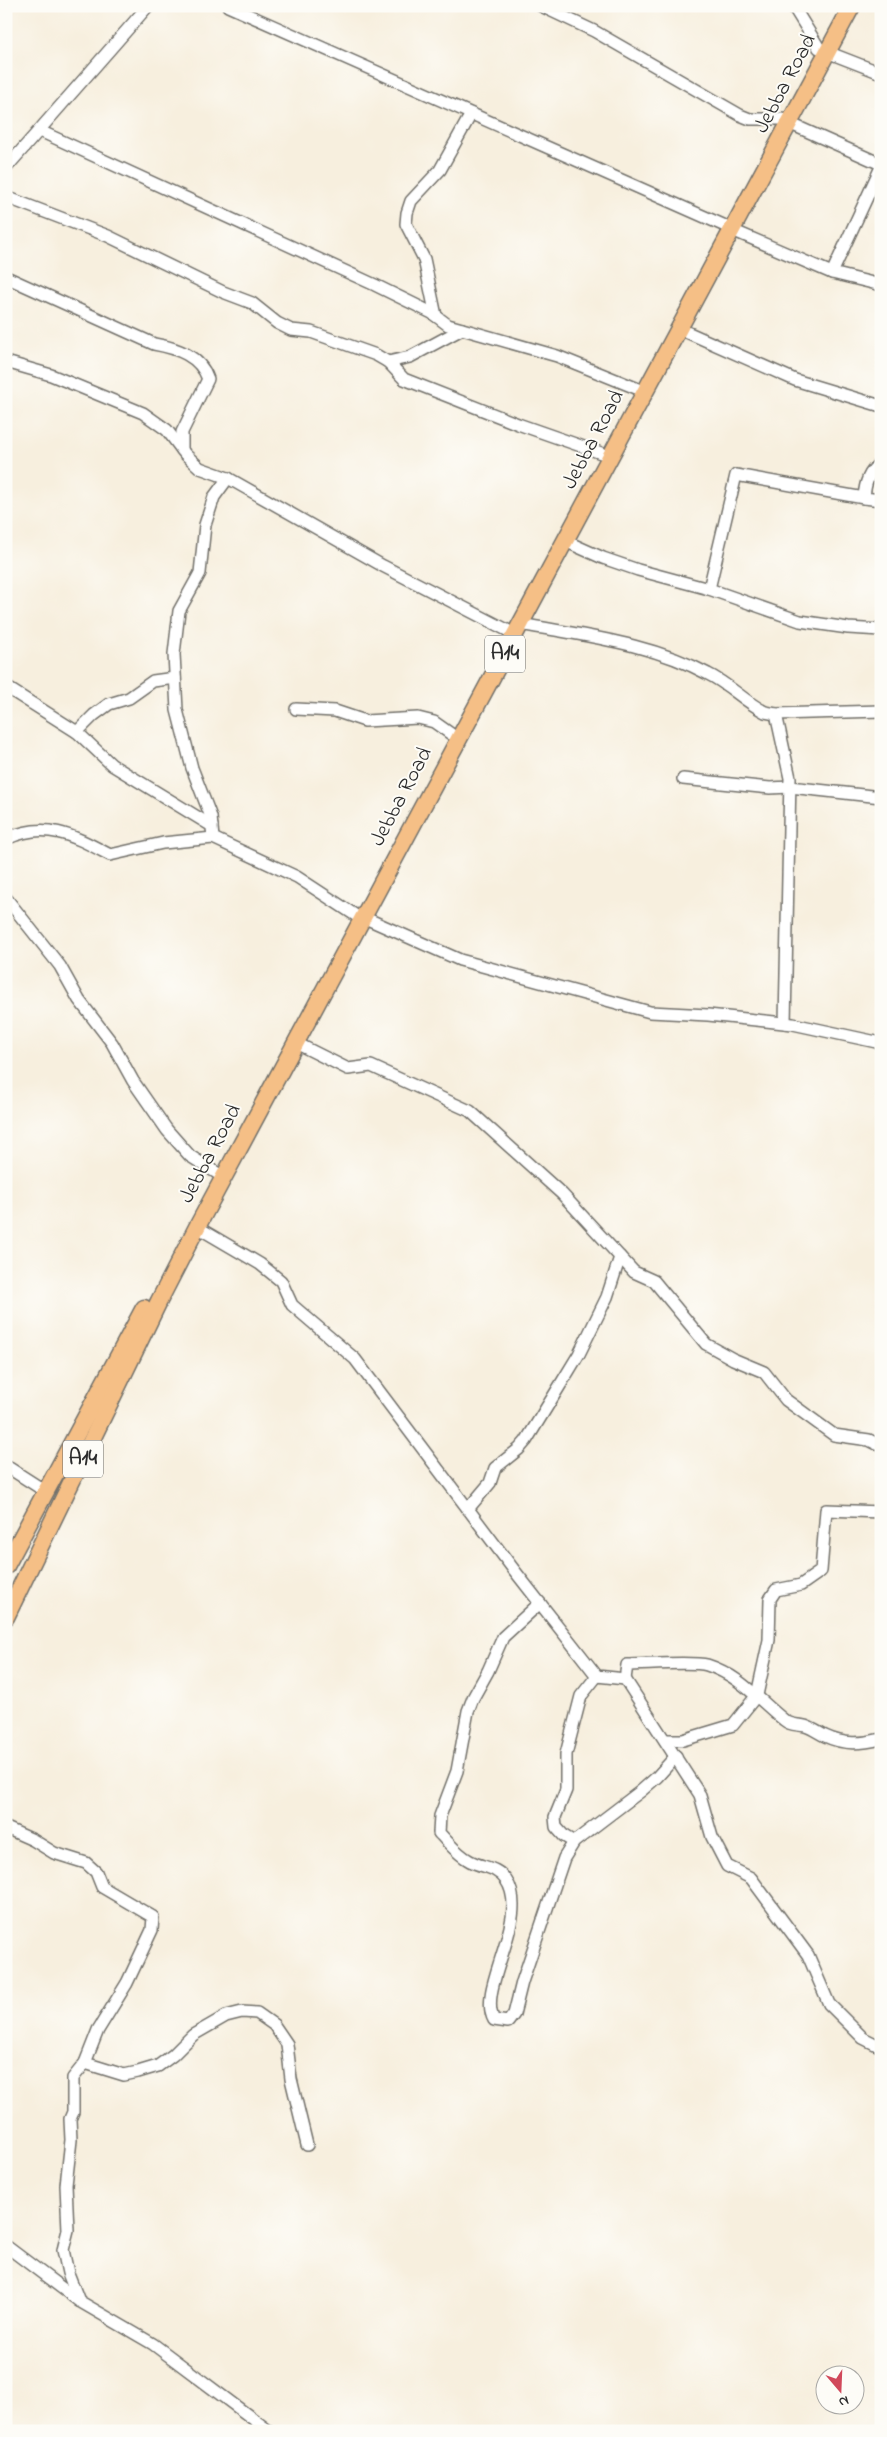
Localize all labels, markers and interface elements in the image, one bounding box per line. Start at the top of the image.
street label: Jebba Road [746,29,826,139]
street label: Jebba Road [554,385,634,495]
road number: A14 [485,636,525,672]
street label: Jebba Road [362,742,442,852]
street label: Jebba Road [171,1099,251,1209]
road number: A14 [63,1440,103,1478]
north arrow [814,2364,864,2414]
text: N [836,2389,852,2412]

